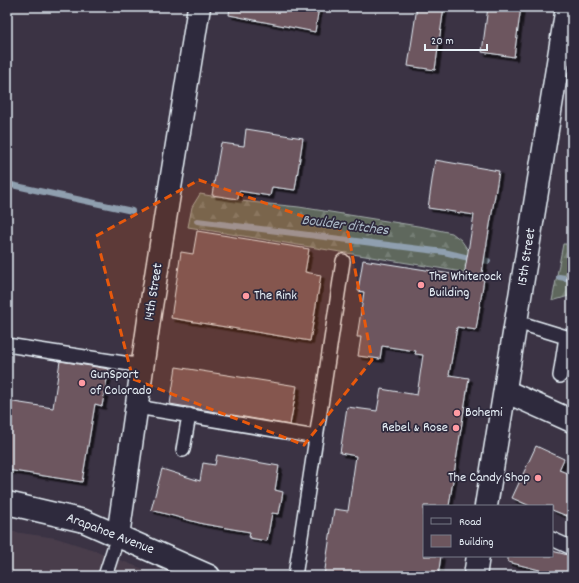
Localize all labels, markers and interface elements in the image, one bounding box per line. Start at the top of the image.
scale bar [425,26,487,52]
text: 20 m [431,33,454,50]
water label: Boulder ditches [300,210,390,242]
street label: 15th Street [513,227,541,287]
street label: 14th Street [140,262,168,322]
place label: The Whiterock Building [429,267,502,303]
marker: The Whiterock Building [416,280,426,290]
place label: The Rink [254,286,297,306]
marker: The Rink [241,291,251,301]
place label: GunSport of Colorado [90,365,152,401]
marker: GunSport of Colorado [77,378,87,388]
place label: Bohemi [465,403,503,423]
marker: Bohemi [452,408,462,418]
place label: Rebel & Rose [382,418,448,438]
marker: Rebel & Rose [451,423,461,433]
place label: The Candy Shop [448,468,530,488]
marker: The Candy Shop [533,473,543,483]
legend [423,505,553,557]
street label: Arapahoe Avenue [63,508,157,560]
text: Road [459,514,481,531]
text: Building [459,534,494,551]

